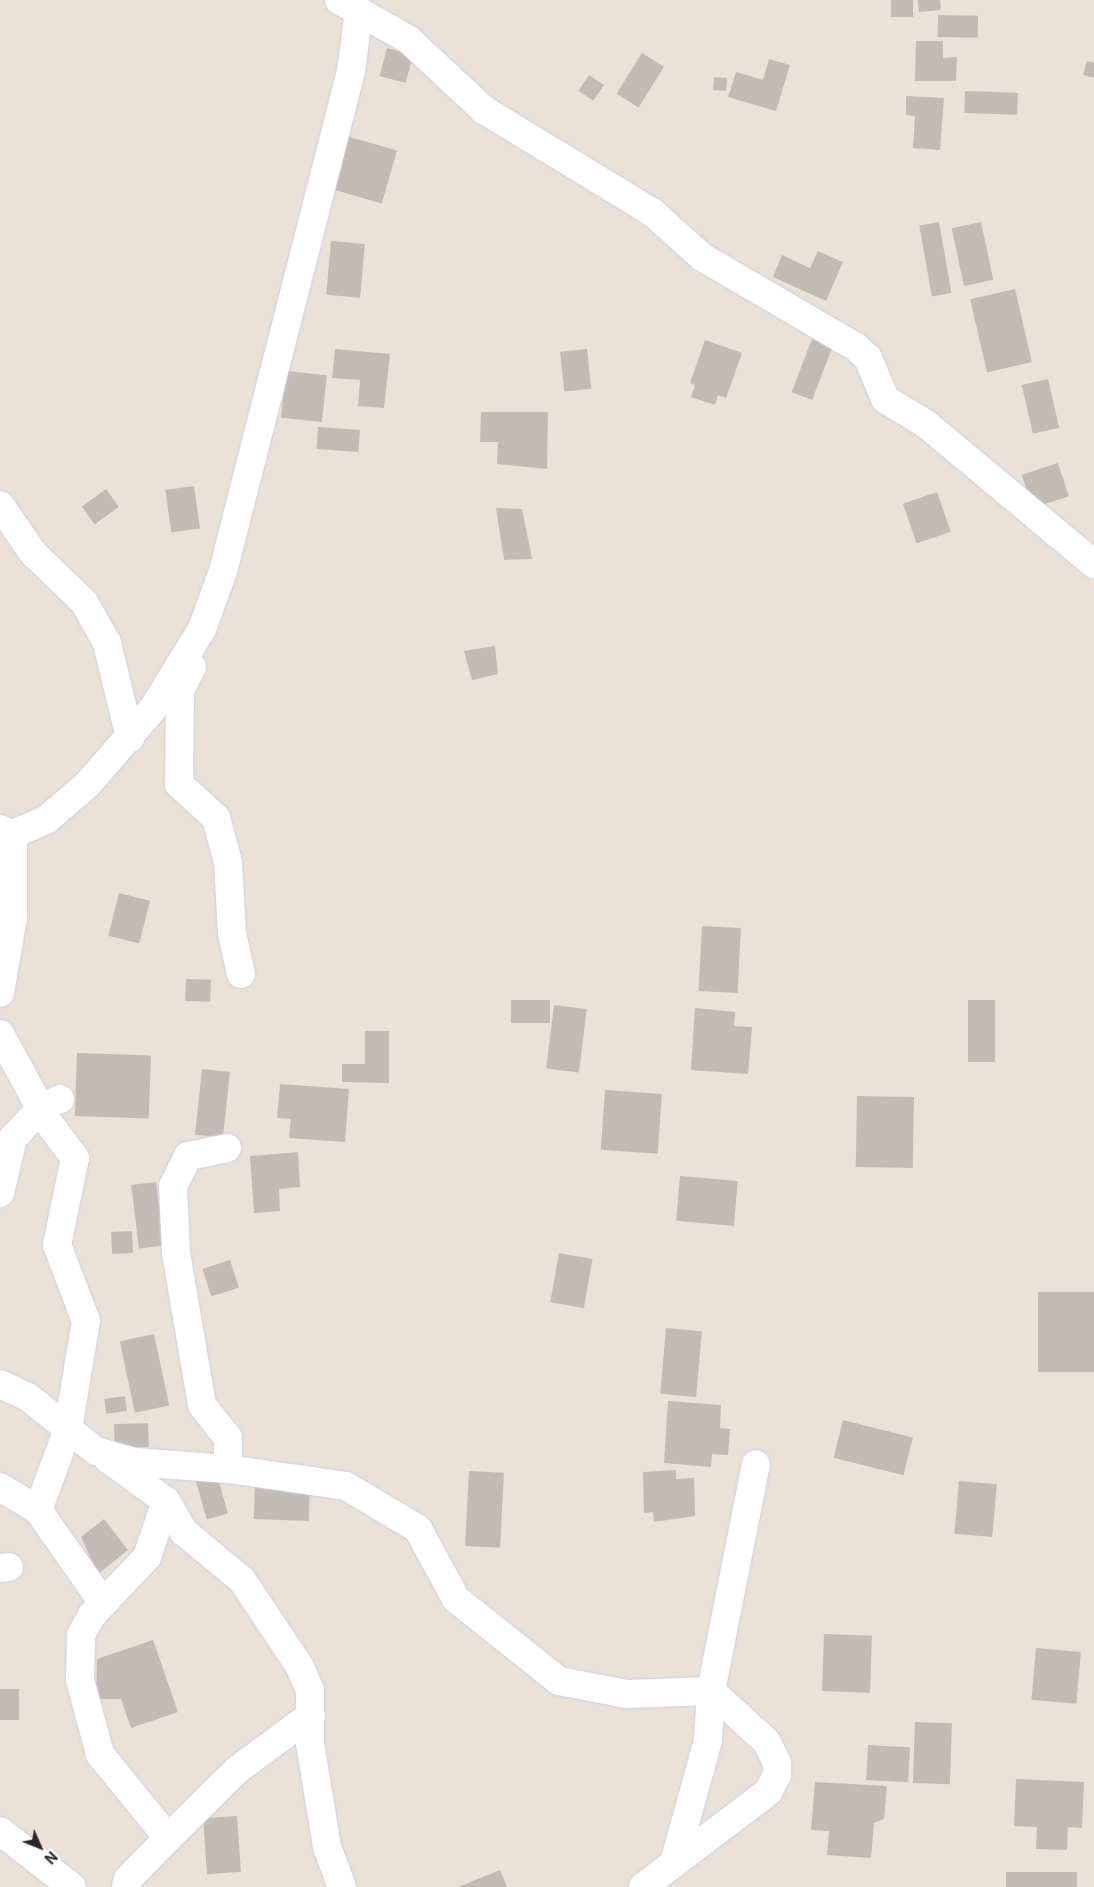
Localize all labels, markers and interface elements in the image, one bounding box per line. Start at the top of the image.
north arrow [15,1822,65,1872]
text: N [41,1848,61,1868]

